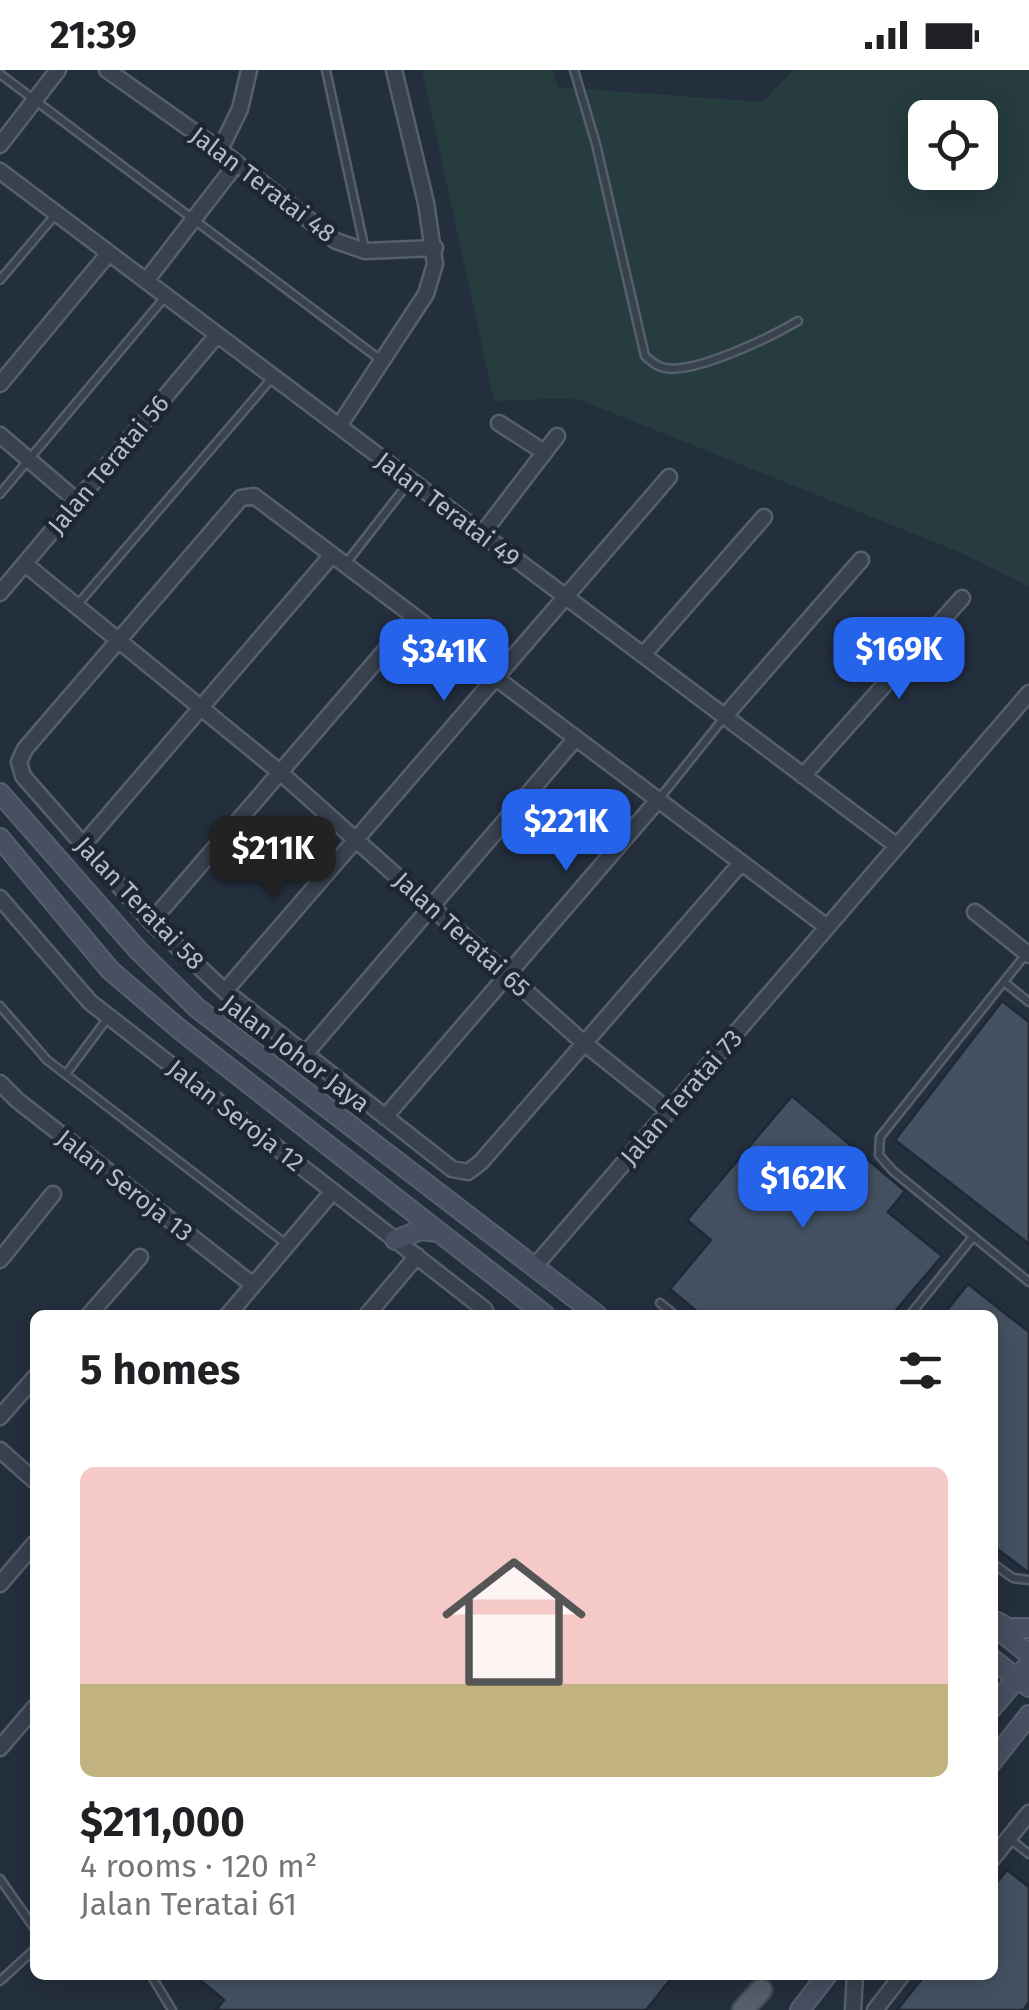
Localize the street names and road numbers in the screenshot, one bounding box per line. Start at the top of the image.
street label: Jalan Teratai 48 [184,121,341,249]
street label: Jalan Teratai 56 [42,389,176,540]
street label: Jalan Teratai 49 [369,446,525,574]
street label: Jalan Teratai 58 [68,831,210,976]
street label: Jalan Teratai 65 [387,866,535,1004]
street label: Jalan Johor Jaya [216,989,375,1119]
street label: Jalan Teratai 73 [615,1024,749,1172]
street label: Jalan Seroja 12 [161,1053,309,1178]
street label: Jalan Seroja 13 [50,1123,198,1248]

